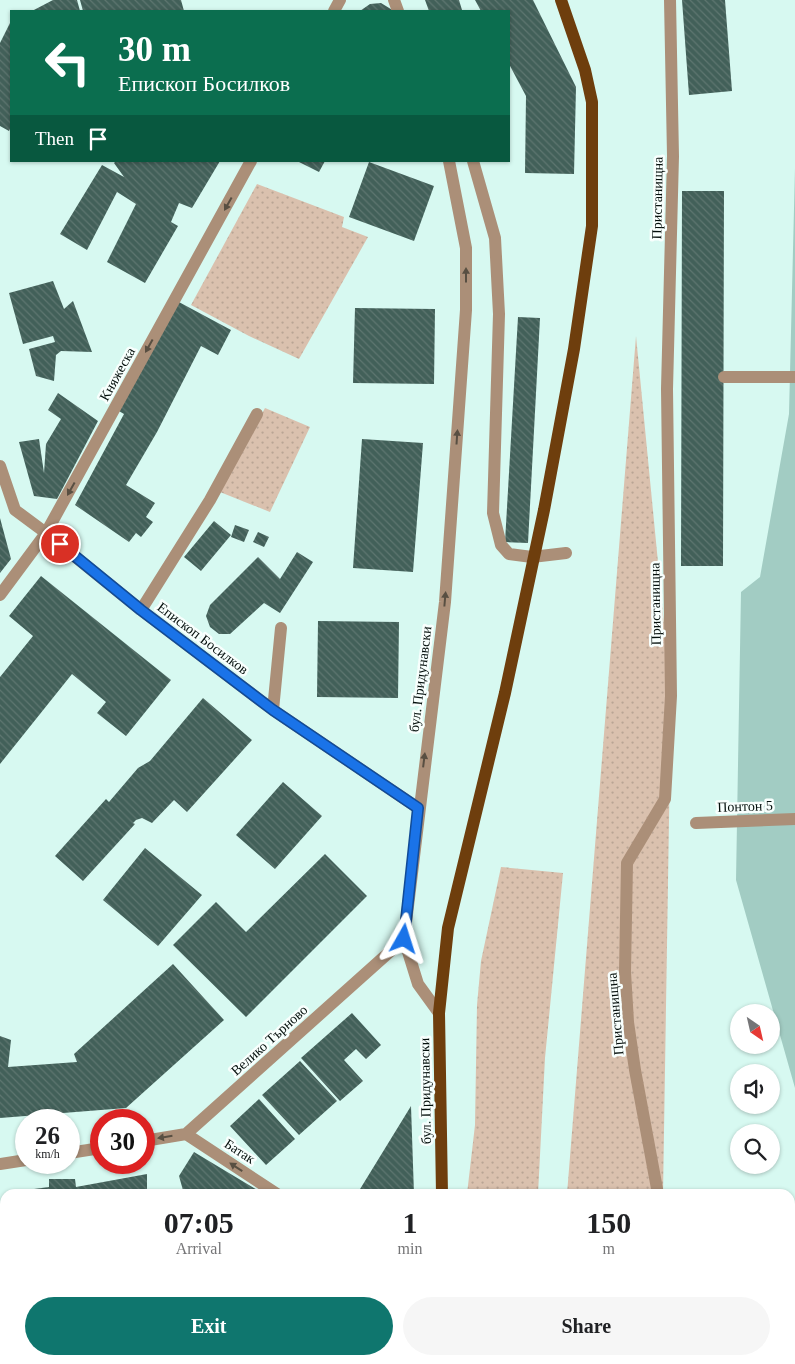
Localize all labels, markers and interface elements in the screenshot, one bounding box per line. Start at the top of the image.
icon: left [35,30,100,95]
text: 30 m [118,30,191,69]
text: Епископ Босилков [118,71,290,96]
icon: arrive [84,125,112,153]
text: Then [35,128,74,149]
street label: Пристанищна [649,156,666,240]
one-way arrow [224,197,232,211]
one-way arrow [462,266,470,282]
one-way arrow [145,340,154,353]
street label: Княжеска [97,344,139,403]
one-way arrow [453,429,461,445]
one-way arrow [67,481,75,496]
pin [39,523,81,565]
icon: arrive [46,530,74,558]
street label: Пристанищна [647,562,664,646]
one-way arrow [441,591,449,607]
street label: Епископ Босилков [154,599,251,678]
street label: бул. Придунавски [407,625,434,733]
one-way arrow [421,752,429,768]
street label: Понтон 5 [717,798,773,815]
position arrow [377,912,429,964]
street label: Пристанищна [604,971,627,1056]
street label: Велико Търново [228,1002,311,1079]
north arrow [730,1004,780,1054]
map controls [730,1004,780,1174]
street label: бул. Придунавски [417,1037,434,1144]
button: sound [730,1064,780,1114]
speed limit sign: 30 [90,1109,155,1174]
text: 26 [35,1122,60,1149]
button: search [730,1124,780,1174]
one-way arrow [157,1134,173,1142]
street label: Батак [222,1136,258,1167]
text: km/h [35,1147,60,1161]
one-way arrow [230,1162,243,1172]
text: 07:05 [164,1206,234,1239]
text: 1 [402,1206,417,1239]
text: 150 [586,1206,631,1239]
text: Arrival [176,1240,222,1257]
text: min [398,1240,422,1257]
text: m [602,1240,615,1257]
button: Exit [25,1297,393,1355]
button: Share [403,1297,770,1355]

